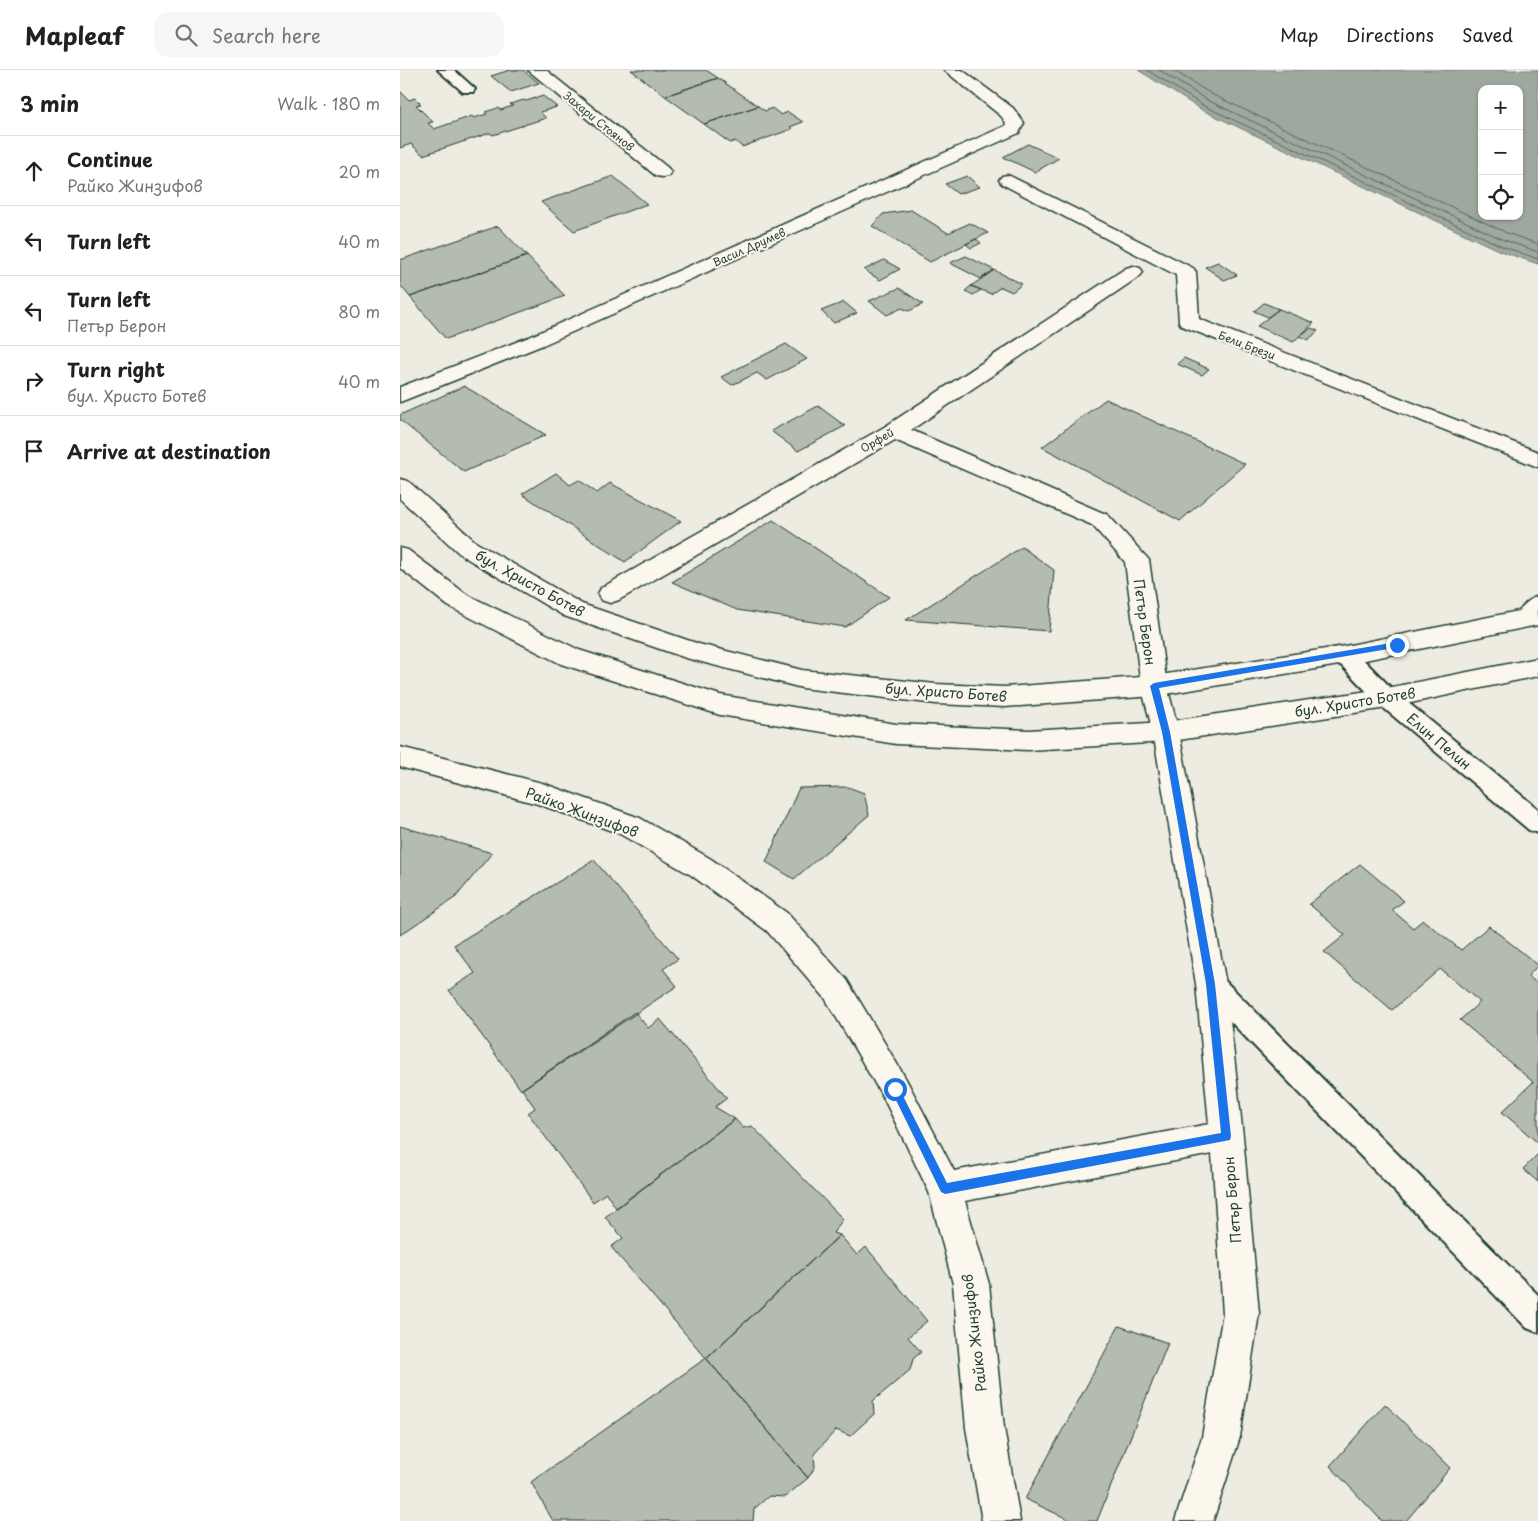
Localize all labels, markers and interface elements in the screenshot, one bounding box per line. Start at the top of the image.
search box [154,12,504,57]
text: Mapleaf [25,17,124,53]
icon: search [172,21,200,49]
text: Search here [212,21,321,49]
text: Map [1280,21,1318,48]
text: Directions [1346,21,1434,48]
text: Saved [1462,21,1513,48]
map controls [1478,85,1523,220]
button: + [1478,85,1523,130]
text: 3 min [20,87,79,119]
street label: Захари Стоянов [560,87,638,155]
text: Walk · 180 m [277,91,380,115]
button: − [1478,130,1523,175]
text: Continue [67,145,153,173]
icon: ahead [20,157,48,185]
text: 20 m [339,159,380,183]
text: Райко Жинзифов [67,173,203,197]
button: locate [1478,175,1523,220]
street label: Васил Друмев [710,223,788,271]
icon: left [20,227,48,255]
text: Turn left [67,227,151,255]
text: 40 m [338,229,380,253]
text: Turn left [67,285,151,313]
icon: left [20,297,48,325]
text: 80 m [338,299,380,323]
text: Петър Берон [67,313,166,337]
street label: Бели Брези [1216,326,1278,364]
text: Turn right [67,355,165,383]
icon: right [20,367,48,395]
text: 40 m [338,369,380,393]
text: бул. Христо Ботев [67,383,207,407]
street label: Орфей [857,424,897,456]
icon: arrive [20,437,48,465]
text: Arrive at destination [67,437,271,465]
street label: бул. Христо Ботев [472,544,588,622]
street label: Петър Берон [1129,577,1161,667]
route end [1386,634,1409,657]
street label: бул. Христо Ботев [884,677,1008,707]
street label: бул. Христо Ботев [1293,682,1417,722]
street label: Елин Пелин [1402,708,1476,774]
street label: Райко Жинзифов [523,782,641,842]
route start [884,1078,907,1101]
street label: Петър Берон [1218,1156,1246,1244]
street label: Райко Жинзифов [956,1273,992,1393]

